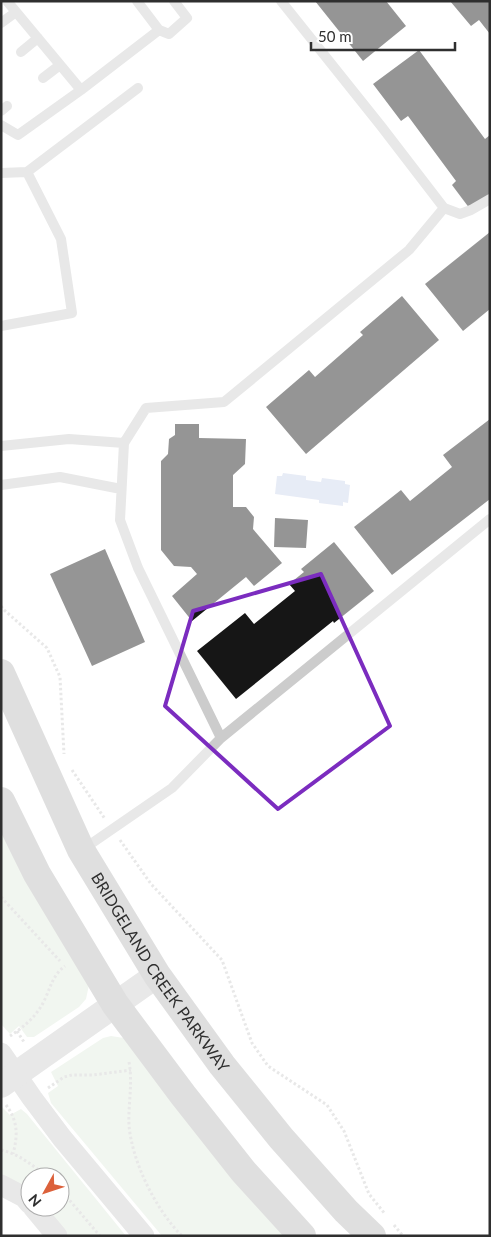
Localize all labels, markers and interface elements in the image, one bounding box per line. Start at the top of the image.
scale bar [311,20,455,52]
text: 50 m [318,27,352,45]
street label: BRIDGELAND CREEK PARKWAY [88,869,234,1075]
north arrow [20,1167,70,1217]
text: N [25,1191,45,1210]

